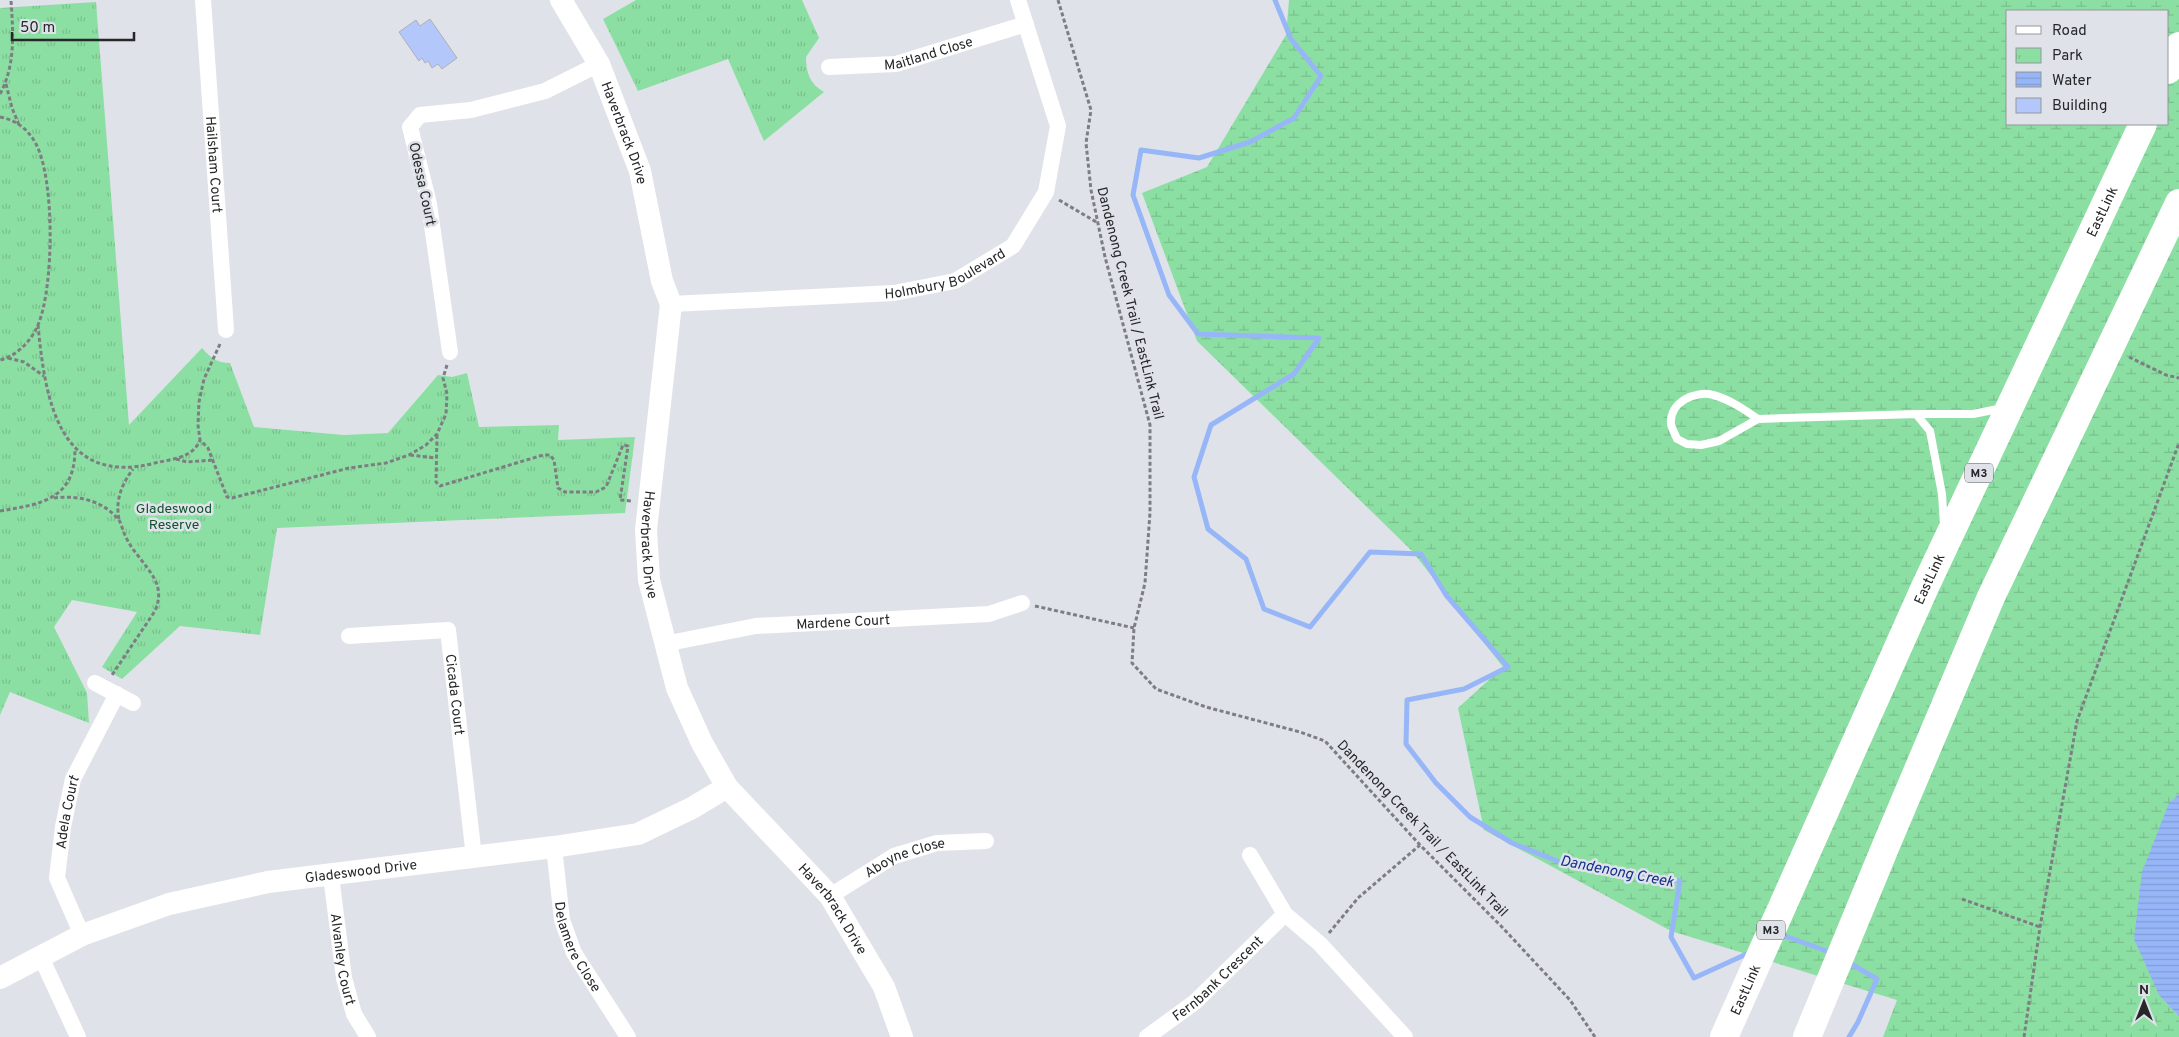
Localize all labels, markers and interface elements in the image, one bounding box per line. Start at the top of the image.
scale bar [12,10,135,42]
legend [2006,10,2169,125]
text: 50 m [20,19,55,38]
text: Road [2052,22,2087,41]
street label: Maitland Close [884,34,975,75]
text: Park [2052,47,2083,66]
text: Water [2052,72,2092,91]
street label: Haverbrack Drive [597,80,649,186]
text: Building [2052,97,2107,116]
street label: Hailsham Court [201,116,225,214]
street label: Odessa Court [404,141,439,228]
street label: EastLink [2084,184,2122,240]
street label: Dandenong Creek Trail / EastLink Trail [1092,185,1167,421]
street label: Holmbury Boulevard [884,246,1009,303]
road number: M3 [1965,463,1993,482]
street label: Haverbrack Drive [636,490,661,601]
park label: Gladeswood Reserve [136,501,212,534]
street label: EastLink [1911,551,1949,607]
street label: Mardene Court [796,612,891,634]
street label: Cicada Court [441,653,467,736]
street label: Dandenong Creek Trail / EastLink Trail [1333,737,1511,921]
street label: Adela Court [53,772,84,850]
street label: Aboyne Close [862,836,945,882]
water label: Dandenong Creek [1558,852,1676,893]
street label: Gladeswood Drive [304,857,418,887]
street label: Haverbrack Drive [794,861,870,958]
street label: Delamere Close [550,901,604,996]
street label: Alvanley Court [326,912,358,1007]
road number: M3 [1757,920,1785,940]
street label: Fernbank Crescent [1170,933,1267,1026]
street label: EastLink [1728,962,1765,1018]
north arrow [2119,977,2169,1027]
text: N [2139,982,2149,999]

